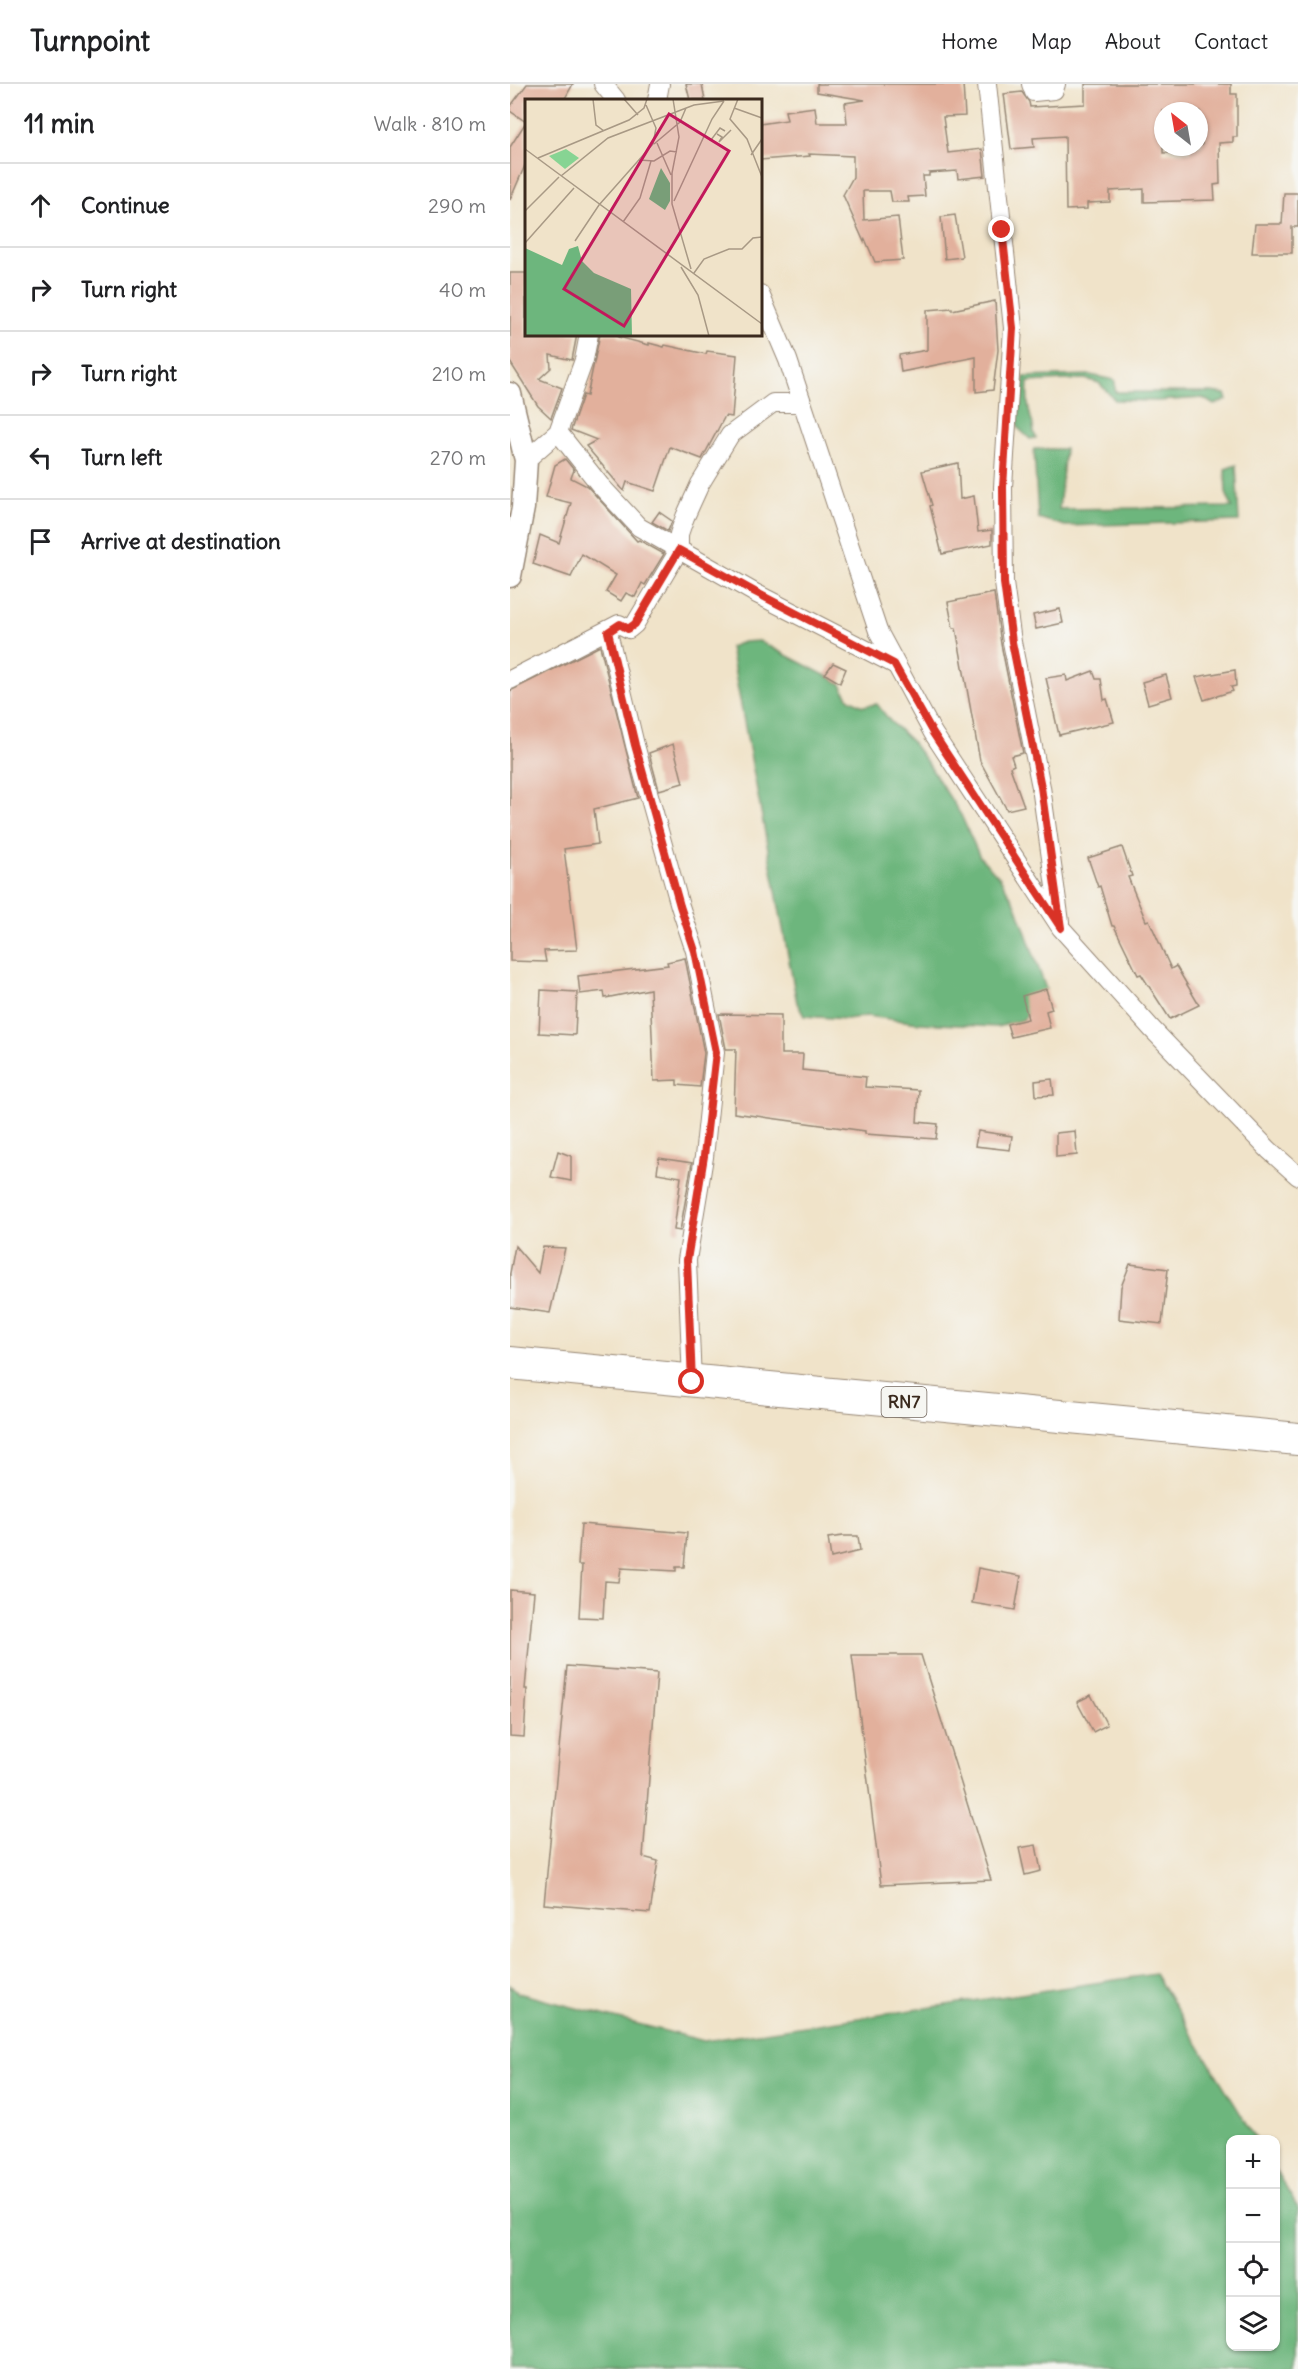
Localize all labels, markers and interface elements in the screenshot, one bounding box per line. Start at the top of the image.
text: Turnpoint [30,23,150,59]
text: Home [941,28,998,55]
text: Map [1031,28,1072,55]
text: About [1105,28,1161,55]
text: Contact [1194,28,1268,55]
inset map [525,99,762,336]
north arrow [1154,102,1208,156]
text: 11 min [24,107,95,140]
text: Walk · 810 m [374,111,486,136]
icon: ahead [24,189,57,222]
text: Continue [81,191,170,219]
text: 290 m [428,193,486,218]
route end [988,216,1014,242]
icon: right [24,273,57,306]
text: Turn right [81,275,177,303]
text: 40 m [439,277,486,302]
icon: right [24,357,57,390]
text: Turn right [81,359,177,387]
text: 210 m [432,361,486,386]
icon: left [24,441,57,474]
text: Turn left [81,443,162,471]
text: 270 m [430,445,486,470]
icon: arrive [24,525,57,558]
text: Arrive at destination [81,527,281,555]
route start [678,1368,704,1394]
road number: RN7 [882,1387,926,1417]
map controls [1226,2135,1280,2351]
button: + [1226,2135,1280,2189]
button: − [1226,2189,1280,2243]
button: locate [1226,2243,1280,2297]
button: layers [1226,2297,1280,2351]

